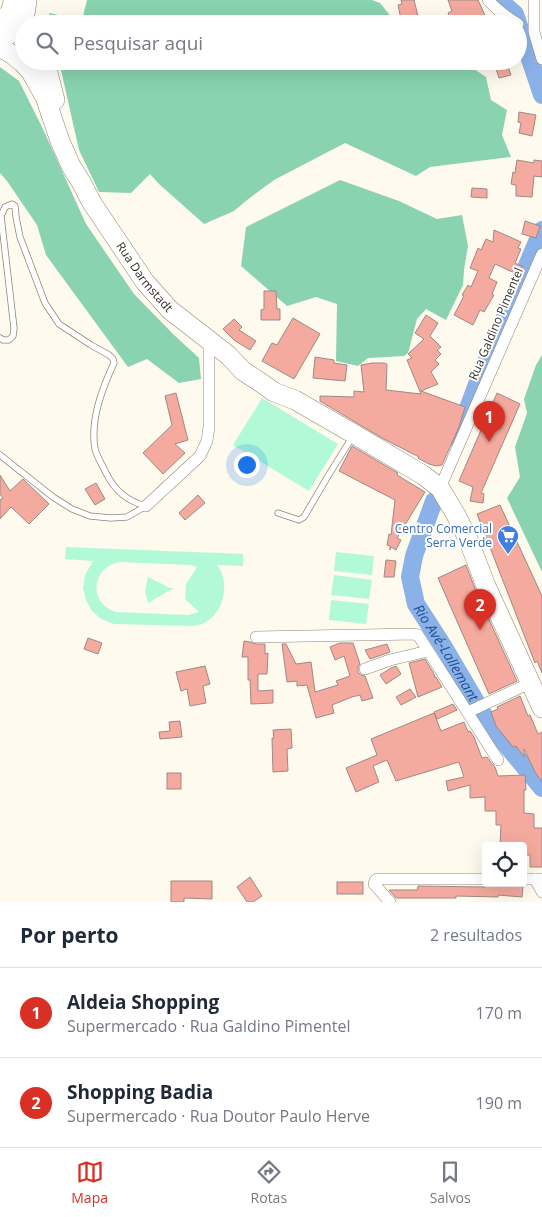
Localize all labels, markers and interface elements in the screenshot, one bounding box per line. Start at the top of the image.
search box [15,15,527,70]
icon: search [33,29,61,57]
text: Pesquisar aqui [73,30,203,56]
street label: Rua Darmstadt [113,238,177,316]
street label: Rua Galdino Pimentel [464,265,527,383]
pin: 1 [473,401,505,442]
your location [234,452,260,478]
place label: Centro Comercial Serra Verde [395,520,492,551]
supermarket icon: Centro Comercial Serra Verde [496,524,520,555]
pin: 2 [464,589,496,630]
water label: Rio Avé‐Lallemant [410,600,484,706]
map controls [482,842,527,887]
button: locate [482,842,527,887]
text: Por perto [20,921,119,949]
text: 2 resultados [430,924,522,946]
text: Aldeia Shopping [67,989,219,1015]
text: 1 [31,1002,41,1024]
text: 170 m [476,1002,522,1024]
text: Supermercado · Rua Galdino Pimentel [67,1015,350,1037]
text: Shopping Badia [67,1079,213,1105]
text: 2 [31,1092,41,1114]
text: 190 m [476,1092,522,1114]
text: Supermercado · Rua Doutor Paulo Herve [67,1105,370,1127]
tab: Mapa [71,1158,108,1207]
tab: Rotas [251,1158,287,1207]
tab: Salvos [430,1158,471,1207]

